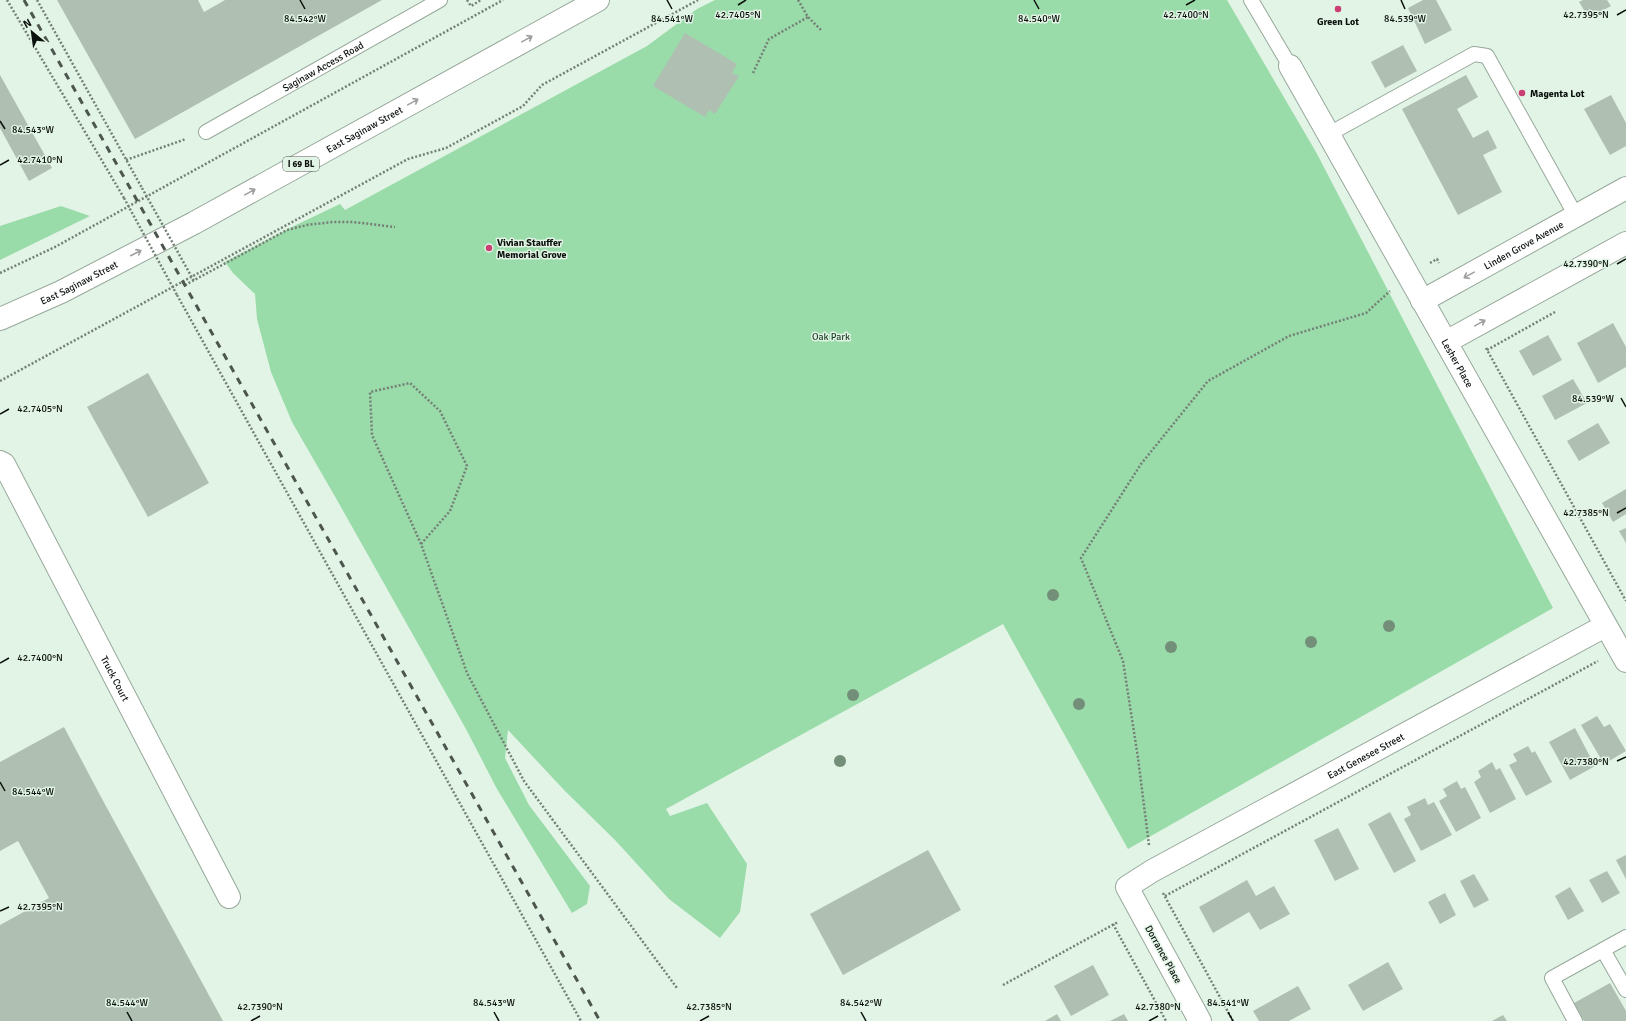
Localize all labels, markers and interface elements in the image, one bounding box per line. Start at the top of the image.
marker: Green Lot [1333,4,1343,14]
text: 42.7405°N [715,9,761,21]
text: 42.7400°N [1163,9,1209,21]
text: 42.7395°N [1563,9,1609,21]
north arrow [12,12,52,52]
text: 84.542°W [284,13,326,25]
text: 84.541°W [651,13,693,25]
text: 84.540°W [1018,13,1060,25]
text: 84.539°W [1384,13,1426,25]
text: N [21,16,34,31]
place label: Green Lot [1317,16,1359,28]
one-way arrow [521,35,533,42]
street label: Saginaw Access Road [281,39,366,95]
marker: Magenta Lot [1517,88,1527,98]
place label: Magenta Lot [1530,88,1585,100]
one-way arrow [407,98,419,105]
street label: East Saginaw Street [324,104,405,156]
text: 84.543°W [12,124,54,136]
text: 42.7410°N [17,154,63,166]
road number: I 69 BL [283,157,319,171]
one-way arrow [244,188,256,195]
street label: Linden Grove Avenue [1482,219,1566,273]
place label: Vivian Stauffer Memorial Grove [497,237,566,261]
marker: Vivian Stauffer Memorial Grove [484,243,494,253]
one-way arrow [129,249,141,256]
street label: East Saginaw Street [39,258,121,307]
text: 42.7390°N [1563,258,1609,270]
one-way arrow [1464,272,1476,279]
one-way arrow [1474,319,1486,326]
park label: Oak Park [812,331,850,343]
street label: Lesher Place [1438,337,1475,390]
text: 84.539°W [1572,393,1614,405]
text: 42.7405°N [17,403,63,415]
text: 42.7385°N [1563,507,1609,519]
text: 42.7400°N [17,652,63,664]
street label: Truck Court [98,654,131,704]
street label: East Genesee Street [1326,731,1407,782]
text: 42.7380°N [1563,756,1609,768]
text: 84.544°W [12,786,54,798]
text: 42.7395°N [17,901,63,913]
street label: Dorrance Place [1142,923,1184,986]
text: 84.544°W [106,997,148,1009]
text: 84.543°W [473,997,515,1009]
text: 84.542°W [840,997,882,1009]
text: 84.541°W [1207,997,1249,1009]
text: 42.7390°N [237,1001,283,1013]
text: 42.7385°N [686,1001,732,1013]
text: 42.7380°N [1135,1001,1181,1013]

